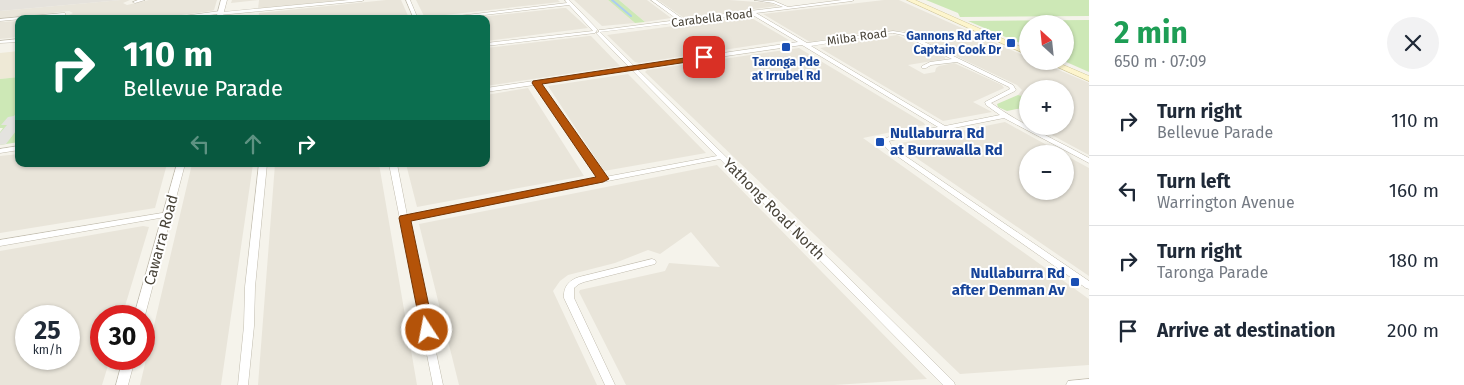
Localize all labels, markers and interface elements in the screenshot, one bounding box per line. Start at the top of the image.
street label: Carabella Road [671,6,753,30]
north arrow [1019,15,1074,70]
map controls [1019,15,1074,200]
text: 2 min [1114,15,1188,51]
button: close [1387,17,1439,69]
street label: Milba Road [826,26,888,48]
place label: Gannons Rd after Captain Cook Dr [906,29,1001,57]
text: 110 m [123,33,213,75]
icon: right [40,35,105,100]
pin [683,36,725,78]
marker: Gannons Rd after Captain Cook Dr [1005,37,1017,49]
marker: Taronga Pde at Irrubel Rd [780,41,792,53]
icon: arrive [690,43,718,71]
text: 650 m · 07:09 [1114,52,1206,71]
place label: Taronga Pde at Irrubel Rd [752,55,820,83]
text: Bellevue Parade [123,75,283,102]
button: + [1019,80,1074,135]
text: Turn right [1157,100,1242,123]
icon: right [1114,107,1142,135]
text: 110 m [1391,109,1439,132]
text: Bellevue Parade [1157,123,1273,142]
place label: Nullaburra Rd at Burrawalla Rd [890,124,1003,159]
icon: left [186,130,214,158]
icon: ahead [239,130,267,158]
icon: right [292,130,320,158]
marker: Nullaburra Rd at Burrawalla Rd [874,136,886,148]
button: − [1019,145,1074,200]
street label: Yathong Road North [719,154,829,264]
text: Turn left [1157,170,1231,193]
icon: left [1114,177,1142,205]
text: 160 m [1389,179,1439,202]
street label: Cawarra Road [140,193,182,287]
text: Warrington Avenue [1157,193,1295,212]
text: Turn right [1157,240,1242,263]
icon: right [1114,247,1142,275]
text: 180 m [1388,249,1439,272]
text: Taronga Parade [1157,263,1268,282]
place label: Nullaburra Rd after Denman Av [952,264,1065,299]
marker: Nullaburra Rd after Denman Av [1069,276,1081,288]
position arrow [400,303,452,355]
speed limit sign: 30 [90,305,155,370]
text: 25 [34,316,61,346]
icon: arrive [1114,317,1142,345]
text: Arrive at destination [1157,319,1336,342]
text: 200 m [1387,319,1439,342]
text: km/h [33,343,62,357]

